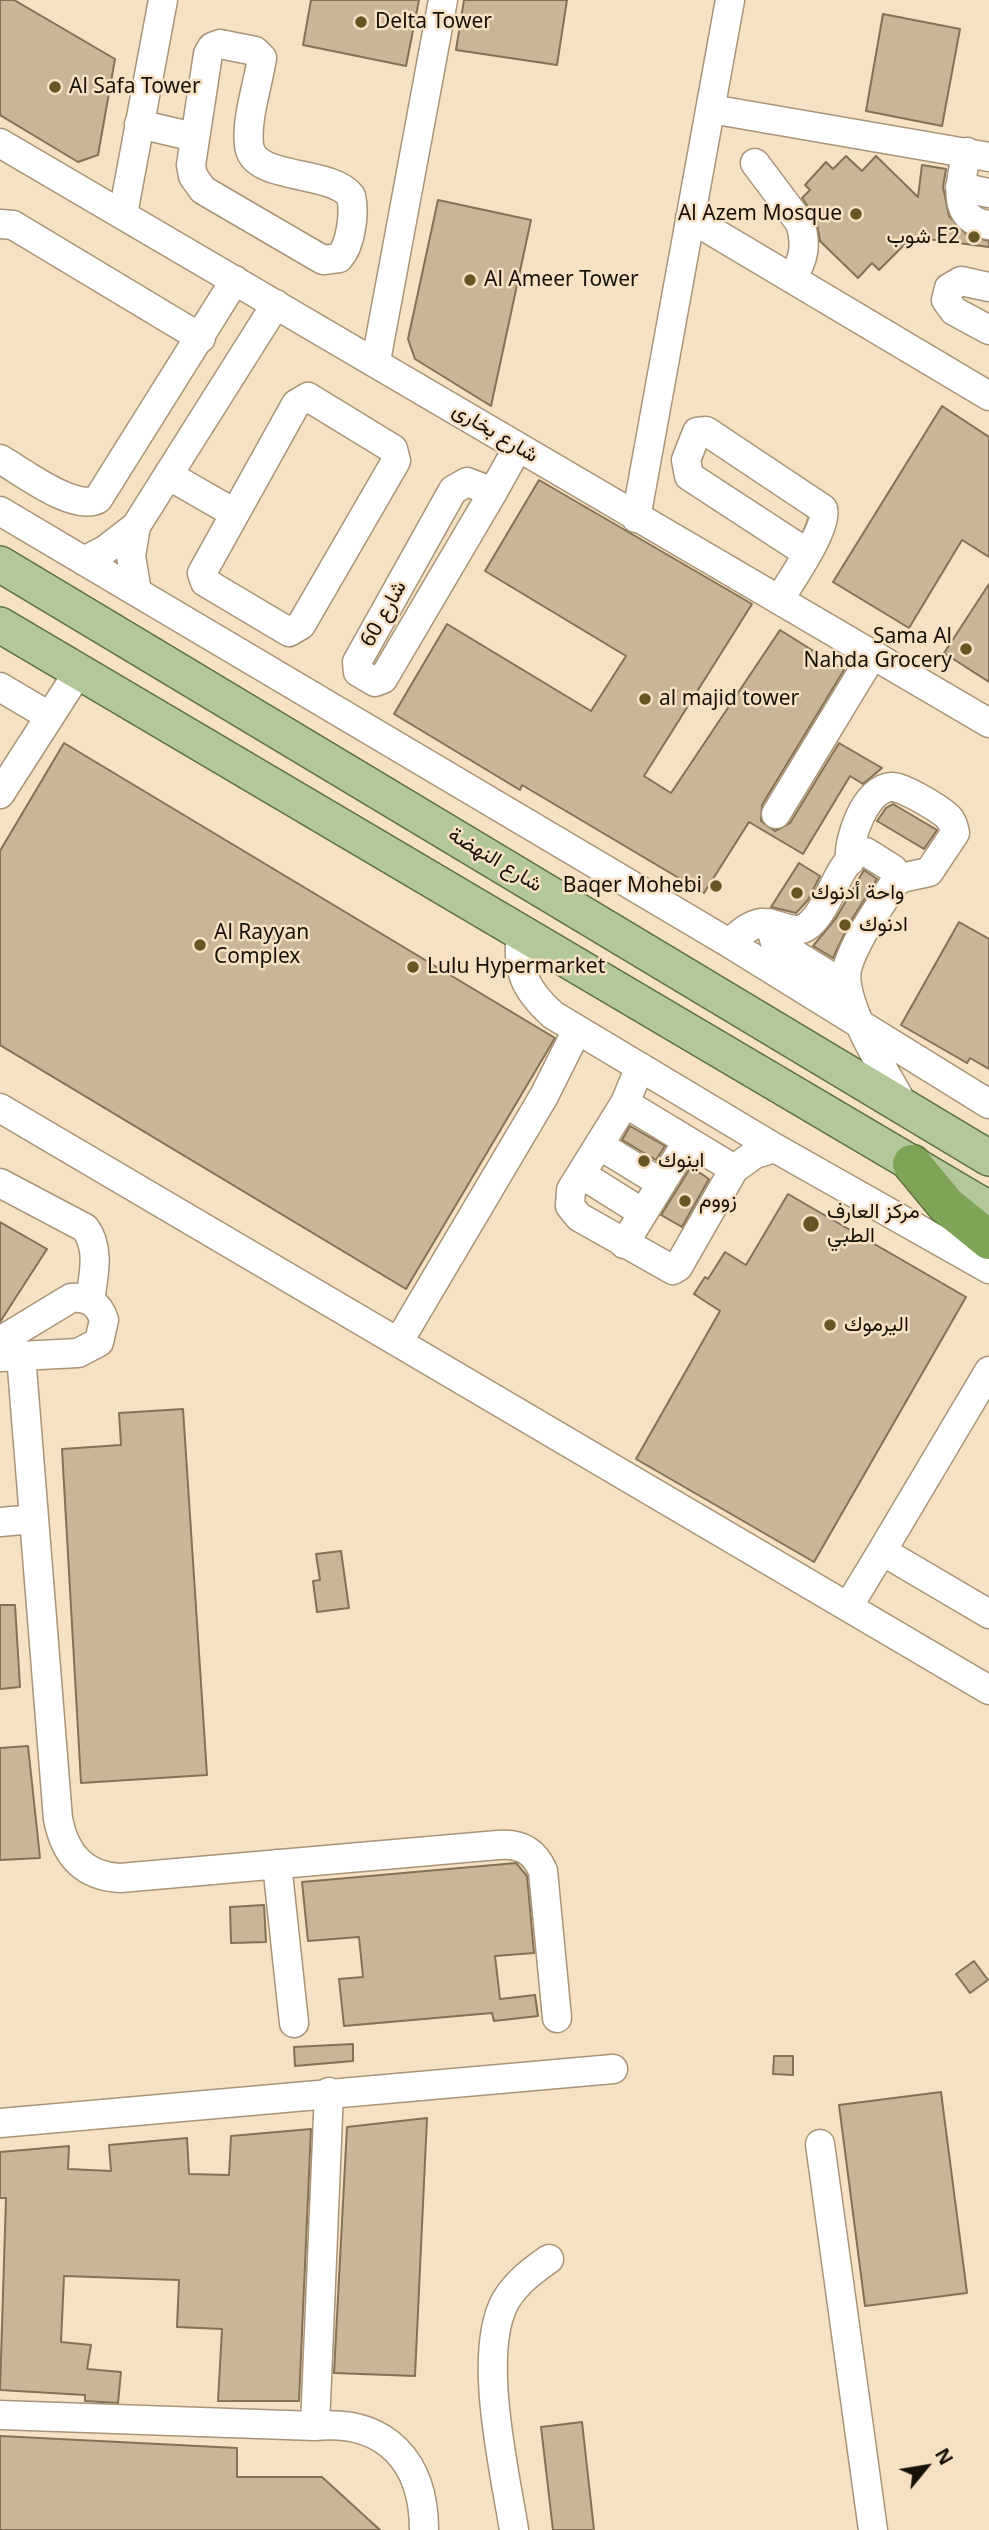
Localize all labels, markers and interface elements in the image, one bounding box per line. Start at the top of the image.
place label: Delta Tower [375,9,492,35]
marker: Delta Tower [353,14,369,30]
place label: Al Safa Tower [69,74,201,100]
marker: Al Safa Tower [47,79,63,95]
place label: Al Azem Mosque [678,201,842,227]
marker: Al Azem Mosque [848,206,864,222]
place label: شوب E2 [887,224,960,250]
marker: شوب E2 [966,229,982,245]
place label: Al Ameer Tower [484,267,639,293]
marker: Al Ameer Tower [462,272,478,288]
street label: شارع بخارى [447,398,543,468]
street label: شارع 60 [356,577,412,651]
place label: Sama Al Nahda Grocery [804,624,952,674]
marker: Sama Al Nahda Grocery [958,641,974,657]
place label: al majid tower [659,686,799,712]
marker: al majid tower [637,691,653,707]
street label: شارع النهضة [443,822,547,898]
place label: Baqer Mohebi [563,873,702,899]
marker: Baqer Mohebi [708,878,724,894]
place label: واحة أدنوك [811,880,904,906]
marker: واحة أدنوك [789,885,805,901]
place label: ادنوك [859,912,908,938]
marker: ادنوك [837,917,853,933]
place label: Al Rayyan Complex [214,920,309,970]
marker: Al Rayyan Complex [192,937,208,953]
place label: Lulu Hypermarket [427,954,605,980]
marker: Lulu Hypermarket [405,959,421,975]
place label: اينوك [658,1148,704,1174]
marker: اينوك [636,1153,652,1169]
place label: زووم [699,1188,737,1214]
marker: زووم [677,1193,693,1209]
place label: مركز العارف الطبي [827,1199,920,1249]
marker: مركز العارف الطبي [801,1214,821,1234]
place label: اليرموك [844,1312,909,1338]
marker: اليرموك [822,1317,838,1333]
north arrow [891,2432,961,2502]
text: N [929,2443,959,2470]

